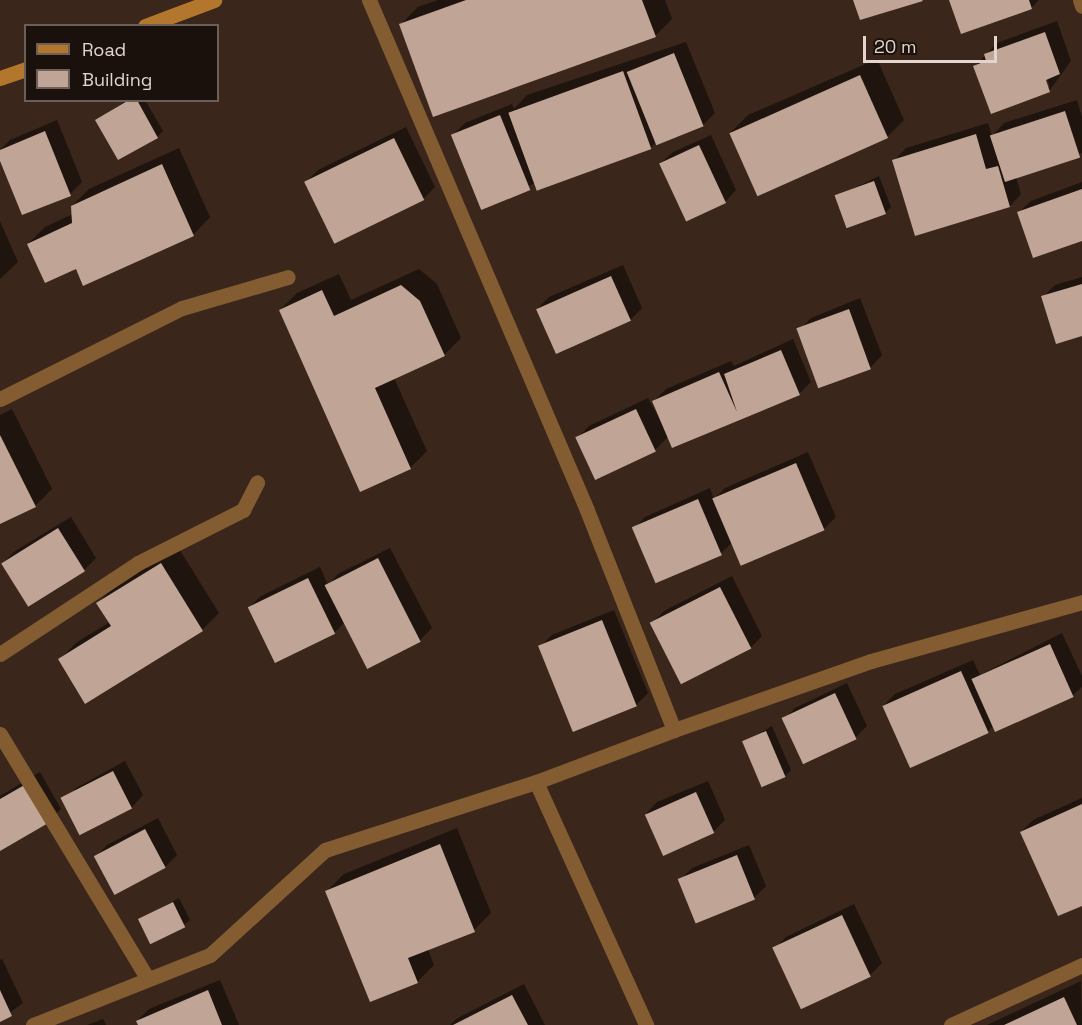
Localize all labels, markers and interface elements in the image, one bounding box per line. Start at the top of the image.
legend [24,24,219,102]
scale bar [866,24,1000,62]
text: 20 m [874,35,917,58]
text: Road [82,38,126,61]
text: Building [82,68,152,91]

